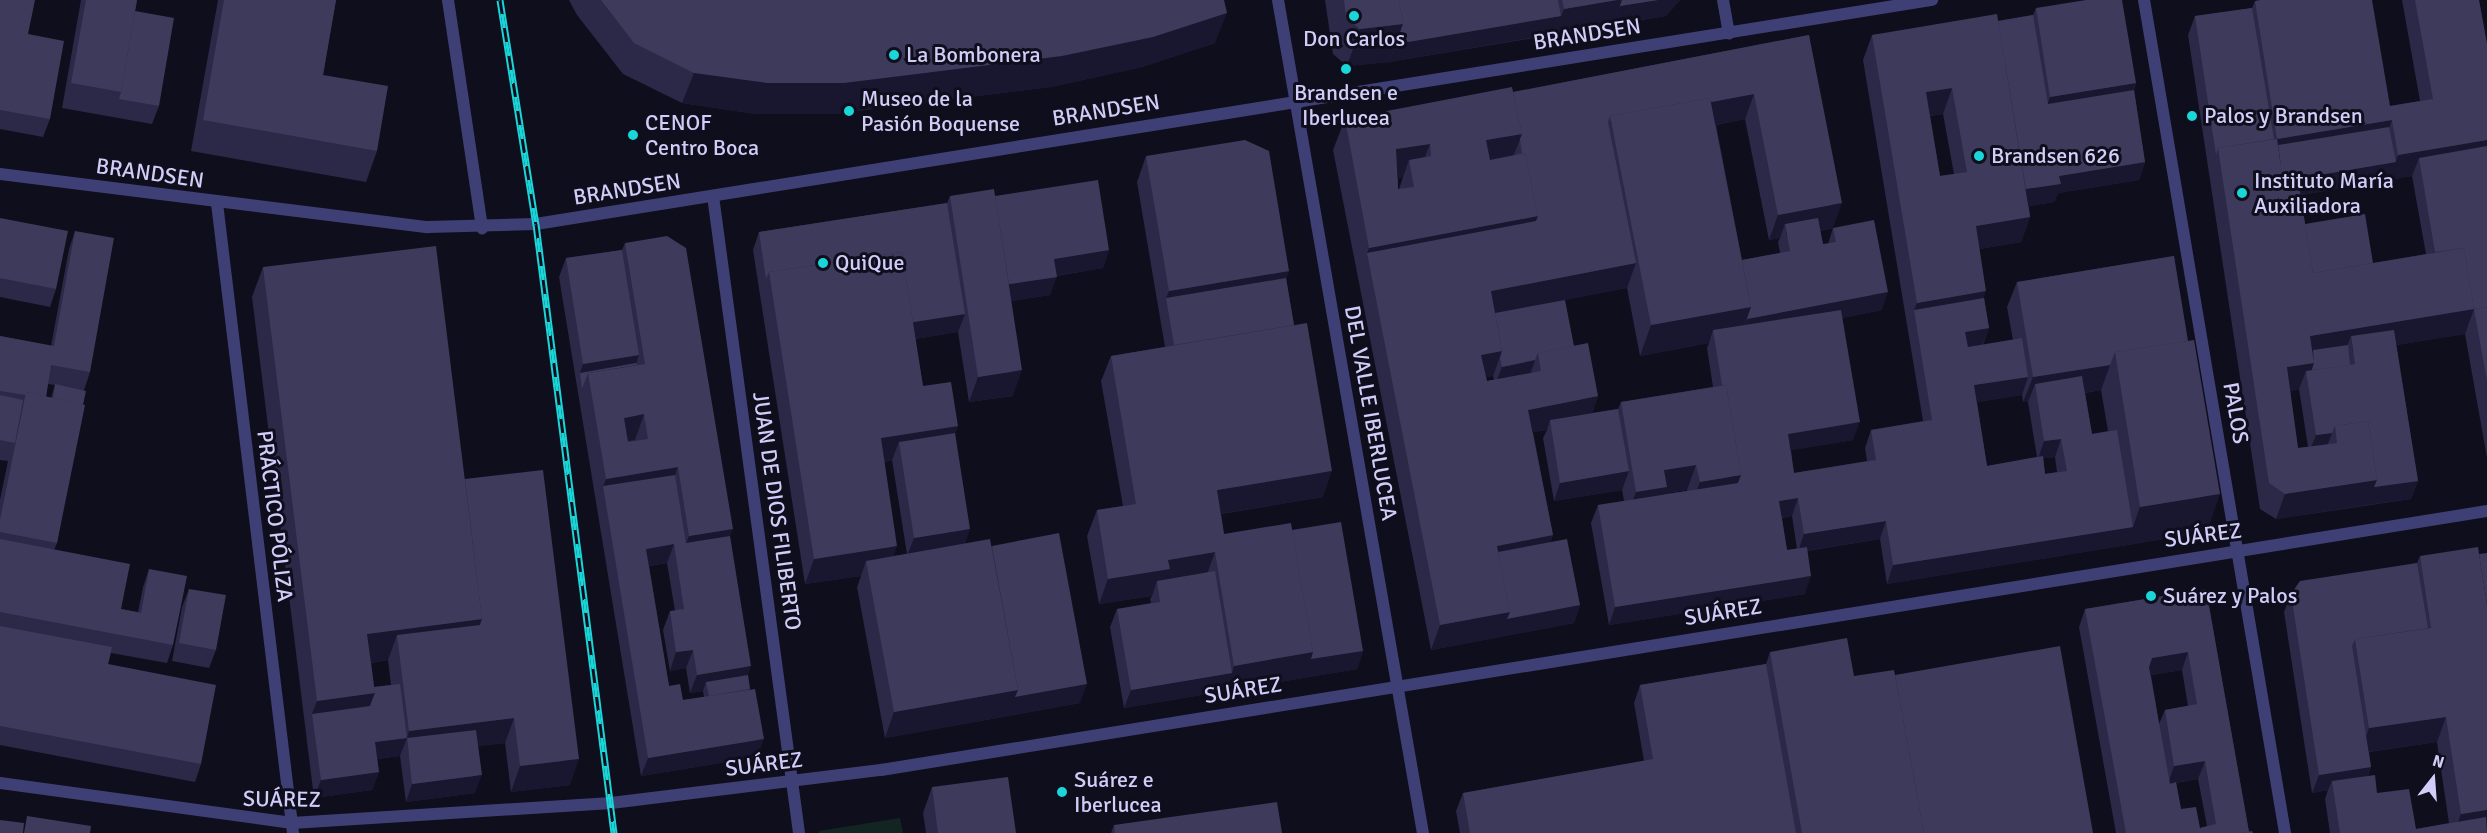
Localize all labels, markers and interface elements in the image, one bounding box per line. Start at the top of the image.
marker: Don Carlos [1347,9,1361,23]
street label: BRANDSEN [1531,12,1643,56]
place label: Don Carlos [1303,26,1405,52]
place label: La Bombonera [906,42,1041,68]
marker: La Bombonera [887,48,901,62]
marker: Brandsen e Iberlucea [1339,62,1353,76]
place label: Brandsen e Iberlucea [1294,79,1398,130]
place label: Museo de la Pasión Boquense [861,85,1020,136]
street label: BRANDSEN [1050,88,1162,132]
place label: Palos y Brandsen [2204,103,2363,129]
marker: Museo de la Pasión Boquense [842,104,856,118]
place label: CENOF Centro Boca [645,109,759,160]
marker: Palos y Brandsen [2185,109,2199,123]
marker: CENOF Centro Boca [626,128,640,142]
place label: Brandsen 626 [1991,143,2120,169]
marker: Brandsen 626 [1972,149,1986,163]
street label: BRANDSEN [94,152,206,194]
street label: BRANDSEN [571,167,683,211]
place label: Instituto María Auxiliadora [2254,167,2394,218]
marker: Instituto María Auxiliadora [2235,186,2249,200]
place label: QuiQue [835,250,905,276]
marker: QuiQue [816,256,830,270]
street label: DEL VALLE IBERLUCEA [1339,304,1403,522]
street label: PALOS [2218,380,2254,446]
street label: JUAN DE DIOS FILIBERTO [747,390,807,632]
street label: PRÁCTICO PÓLIZA [251,429,299,603]
street label: SUÁREZ [2163,517,2243,553]
place label: Suárez y Palos [2163,583,2297,609]
marker: Suárez y Palos [2144,589,2158,603]
street label: SUÁREZ [1682,593,1764,631]
street label: SUÁREZ [1202,671,1284,709]
street label: SUÁREZ [724,746,804,782]
north arrow [2403,749,2463,809]
text: N [2430,751,2447,773]
place label: Suárez e Iberlucea [1074,766,1162,818]
street label: SUÁREZ [243,785,321,813]
marker: Suárez e Iberlucea [1055,785,1069,799]

